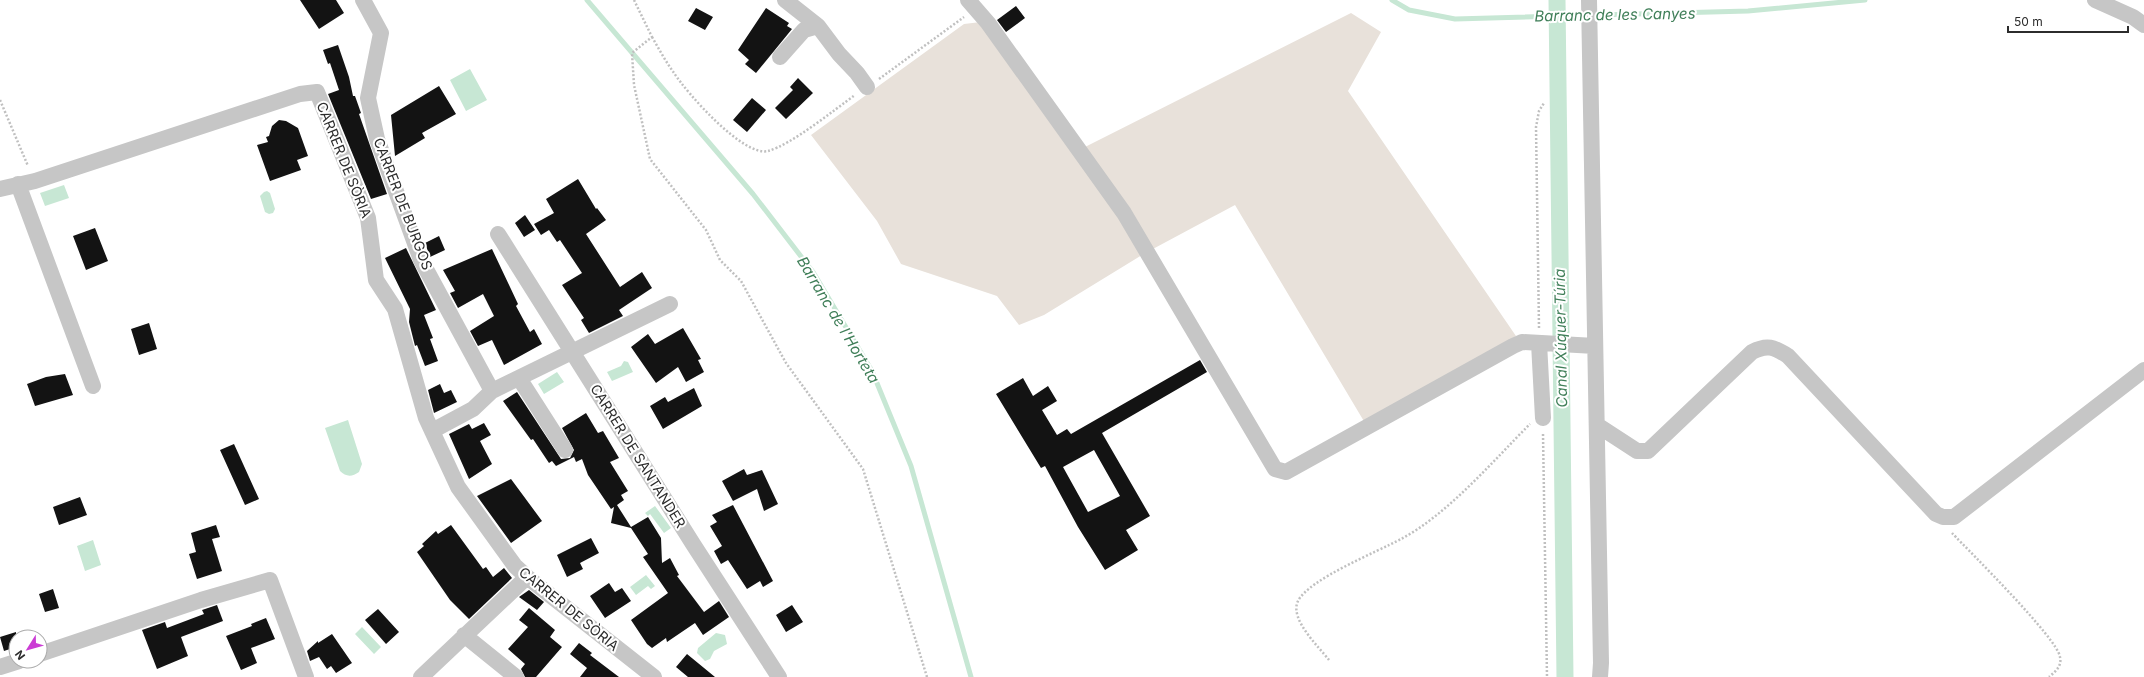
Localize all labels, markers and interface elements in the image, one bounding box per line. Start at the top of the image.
water label: Barranc de les Canyes [1534,4,1696,25]
scale bar [2008,8,2128,34]
text: 50 m [2014,14,2043,29]
street label: CARRER DE SÒRIA [313,99,376,221]
street label: CARRER DE BURGOS [370,135,437,272]
water label: Barranc de l'Horteta [793,253,884,387]
water label: Canal Xúquer-Túria [1550,268,1571,408]
street label: CARRER DE SANTANDER [587,381,690,531]
street label: CARRER DE SÒRIA [516,563,623,654]
north arrow [8,629,48,669]
text: N [12,647,28,663]

